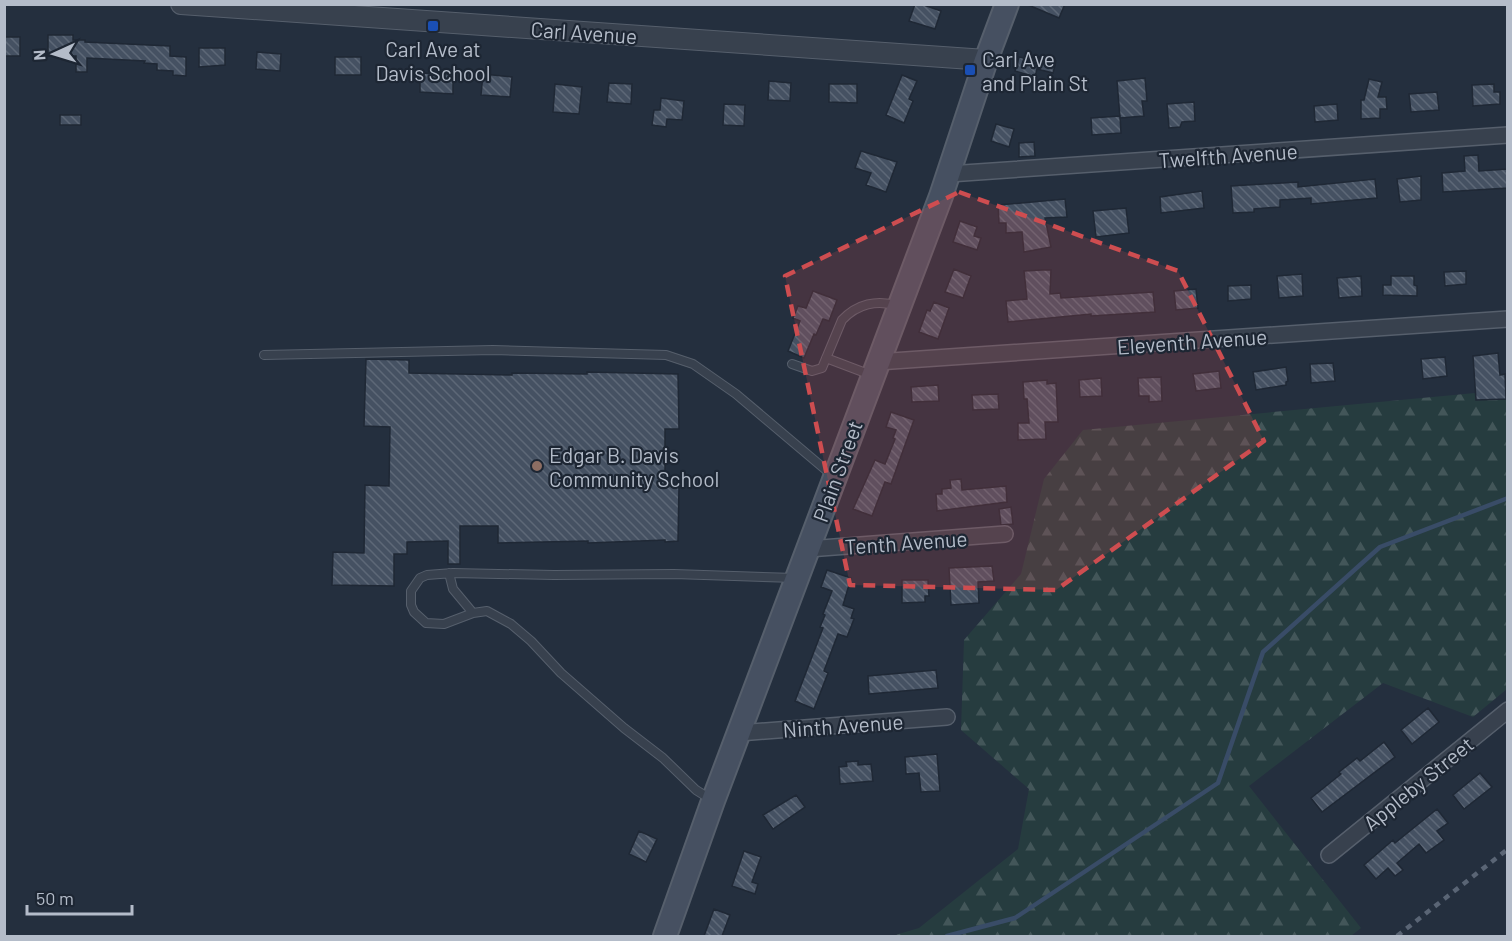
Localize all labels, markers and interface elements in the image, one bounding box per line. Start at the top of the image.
street label: Carl Avenue [530,16,638,48]
marker: Carl Ave at Davis School [426,19,440,33]
north arrow [24,24,84,84]
place label: Carl Ave at Davis School [375,36,491,85]
place label: Carl Ave and Plain St [982,46,1088,95]
text: N [29,49,48,61]
marker: Carl Ave and Plain St [963,63,977,77]
street label: Twelfth Avenue [1158,138,1298,172]
street label: Eleventh Avenue [1116,323,1268,359]
street label: Plain Street [807,417,867,525]
place label: Edgar B. Davis Community School [549,442,719,491]
marker: Edgar B. Davis Community School [530,459,544,473]
street label: Tenth Avenue [844,525,968,559]
street label: Ninth Avenue [782,708,904,742]
street label: Appleby Street [1358,731,1478,835]
scale bar [27,878,132,916]
text: 50 m [36,887,74,909]

